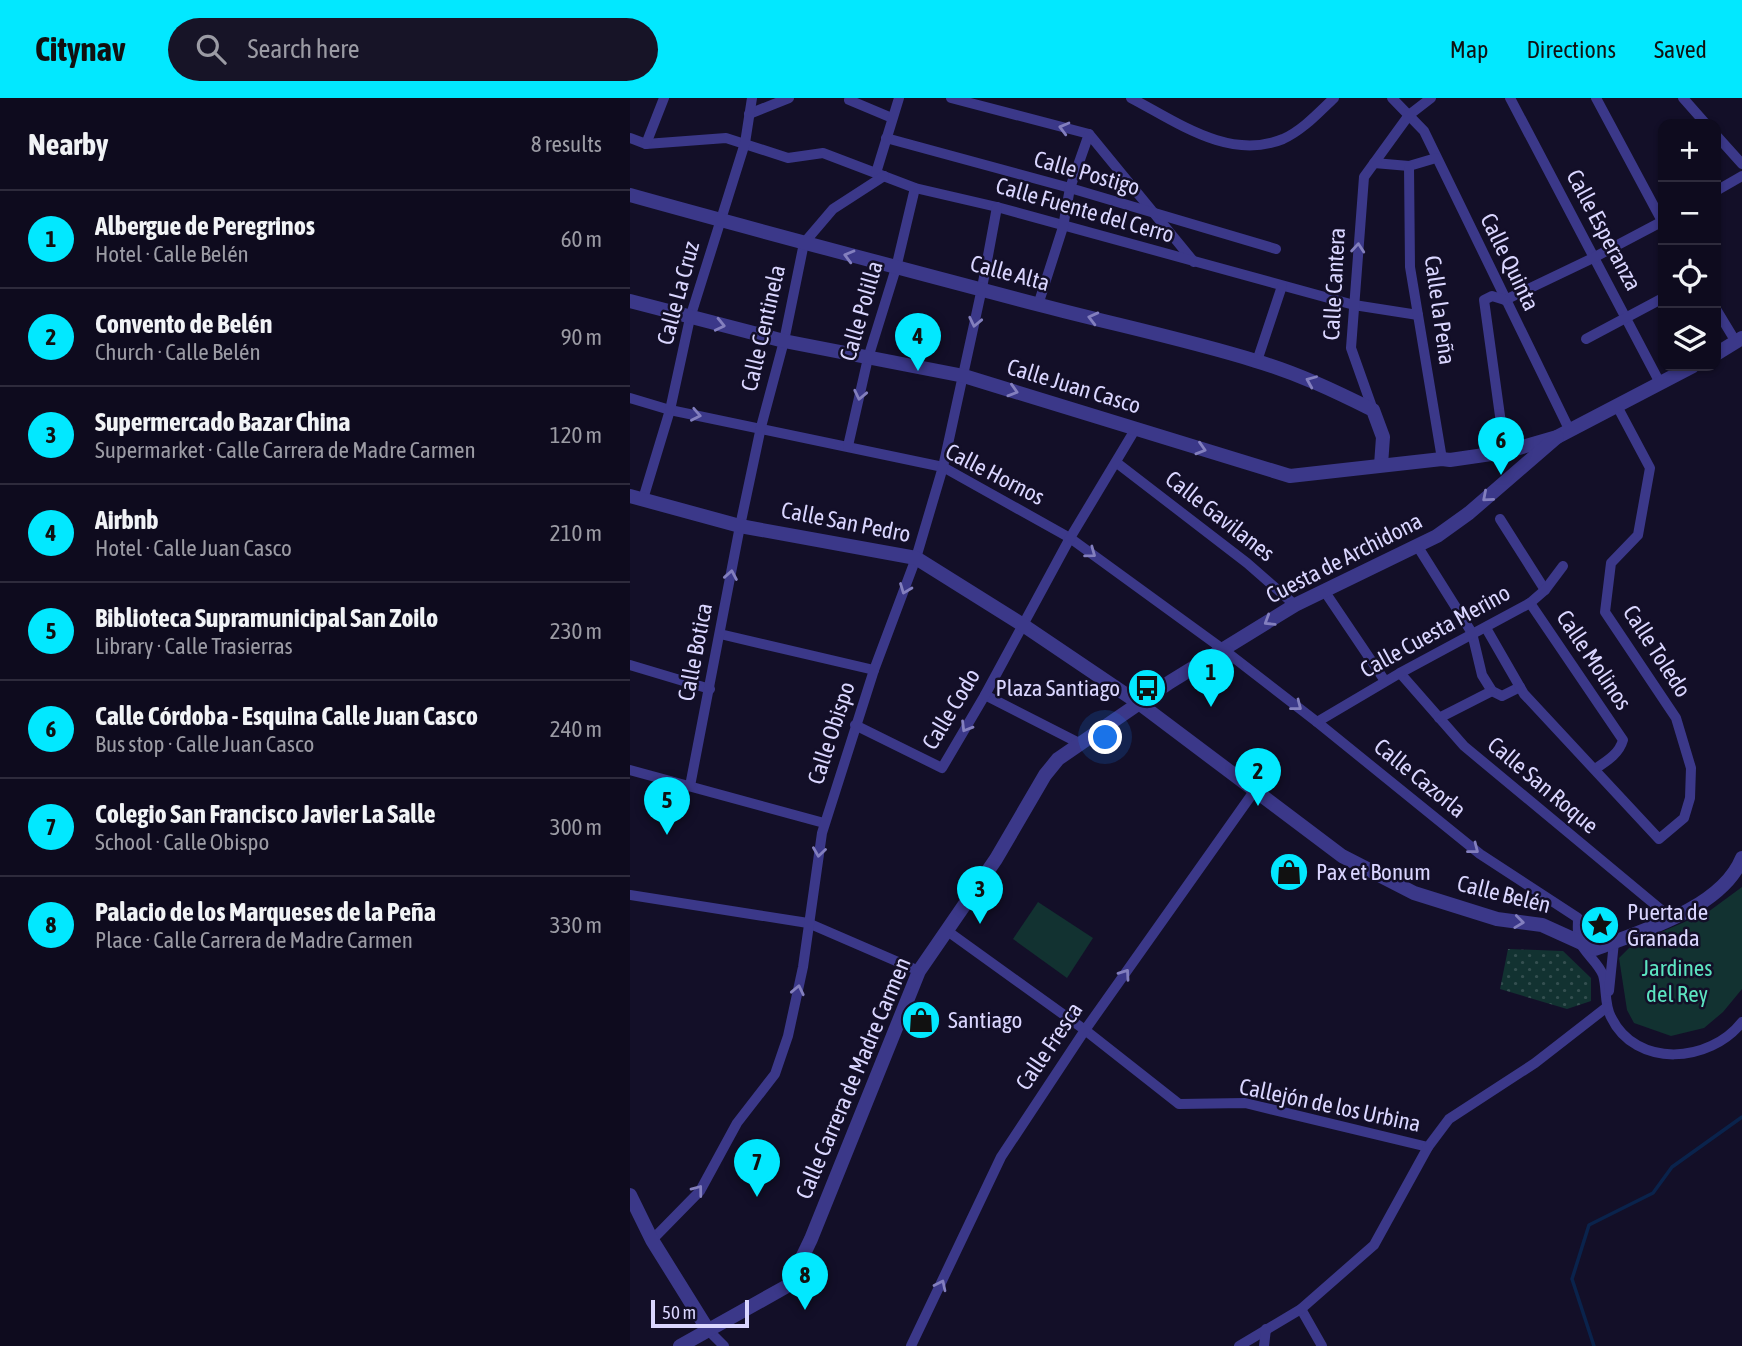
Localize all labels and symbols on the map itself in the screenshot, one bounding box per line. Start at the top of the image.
one-way arrow [1059,122,1071,136]
street label: Calle Postigo [1031,146,1143,200]
street label: Calle Esperanza [1561,165,1647,295]
street label: Calle Fuente del Cerro [993,172,1177,248]
street label: Calle Quinta [1475,209,1545,315]
street label: Calle Cantera [1318,227,1350,341]
street label: Calle La Cruz [652,239,704,347]
one-way arrow [1350,242,1365,253]
one-way arrow [843,249,855,264]
street label: Calle Alta [967,250,1053,296]
street label: Calle la Peña [1419,254,1461,366]
street label: Calle Polilla [834,258,888,364]
street label: Calle Centinela [736,262,790,394]
one-way arrow [1087,312,1099,326]
pin: 4 [895,313,941,371]
one-way arrow [969,316,984,328]
one-way arrow [714,317,726,331]
street label: Calle Juan Casco [1004,353,1144,419]
one-way arrow [1306,375,1319,389]
one-way arrow [1007,383,1019,398]
one-way arrow [853,389,868,401]
one-way arrow [690,406,702,421]
pin: 6 [1478,417,1524,475]
street label: Calle Hornos [941,438,1049,510]
one-way arrow [1194,440,1206,455]
street label: Calle Gavilanes [1160,466,1280,566]
one-way arrow [1482,489,1495,501]
street label: Calle San Pedro [779,497,913,547]
street label: Cuesta de Archidona [1262,507,1426,609]
one-way arrow [1083,544,1096,557]
one-way arrow [723,569,738,581]
street label: Calle Cuesta Merino [1356,579,1514,683]
one-way arrow [899,583,913,595]
street label: Calle Toledo [1618,600,1696,702]
street label: Calle Botica [673,601,717,703]
street label: Calle Molinos [1551,605,1637,715]
one-way arrow [1263,613,1276,626]
pin: 1 [1188,649,1234,707]
street label: Calle Codo [917,664,985,754]
bus stop icon: Plaza Santiago [1126,667,1168,709]
place label: Plaza Santiago [995,675,1120,701]
street label: Calle Obispo [802,679,860,787]
one-way arrow [1289,698,1302,711]
one-way arrow [962,720,975,733]
your location [1088,720,1122,754]
street label: Calle San Roque [1483,731,1603,839]
street label: Calle Cazorla [1369,733,1471,823]
pin: 2 [1235,748,1281,806]
pin: 5 [644,777,690,835]
one-way arrow [1467,840,1479,853]
one-way arrow [812,846,827,858]
shop icon: Pax et Bonum [1268,851,1310,893]
place label: Pax et Bonum [1316,859,1431,885]
pin: 3 [957,866,1003,924]
street label: Calle Belén [1455,870,1553,918]
place label: Puerta de Granada [1627,899,1708,951]
place icon: Puerta de Granada [1579,904,1621,946]
one-way arrow [1513,915,1525,930]
street label: Calle Carrera de Madre Carmen [790,953,916,1203]
park label: Jardines del Rey [1642,955,1712,1007]
one-way arrow [1116,969,1129,982]
one-way arrow [790,984,805,996]
street label: Calle Fresca [1010,997,1088,1095]
shop icon: Santiago [900,999,942,1041]
place label: Santiago [948,1007,1022,1033]
street label: Callejón de los Urbina [1237,1073,1423,1137]
pin: 7 [734,1139,780,1197]
one-way arrow [690,1186,702,1198]
pin: 8 [782,1252,828,1310]
one-way arrow [933,1280,947,1292]
scale bar [651,1297,749,1329]

